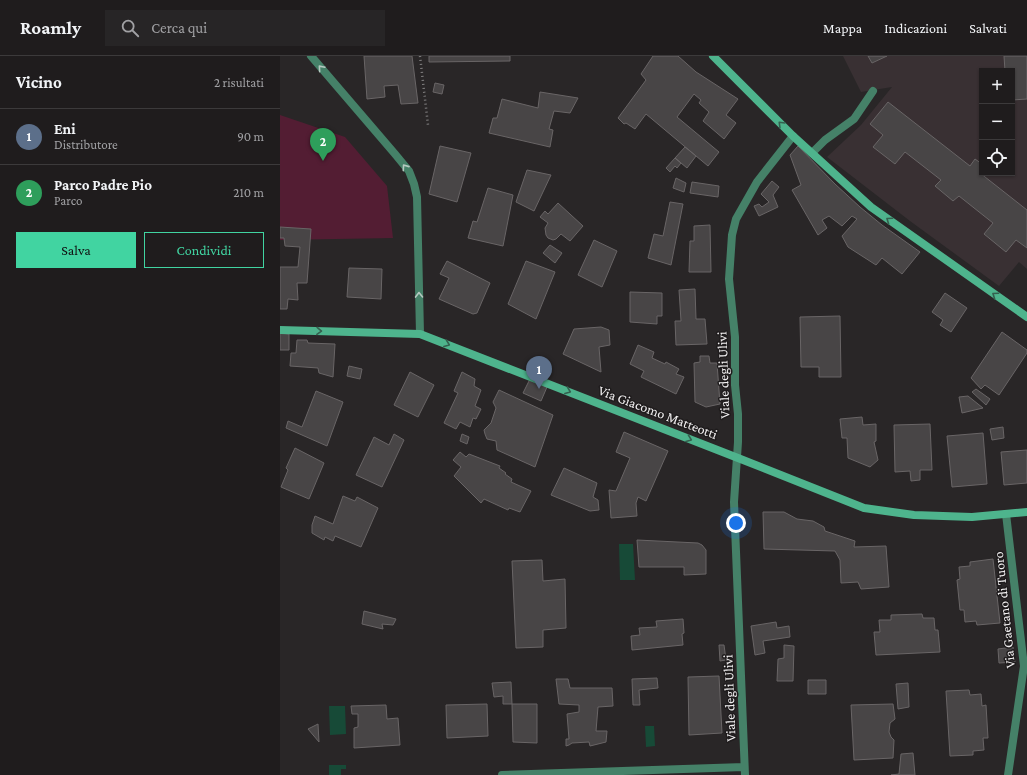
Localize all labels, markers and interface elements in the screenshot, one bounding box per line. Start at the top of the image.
search box [105,10,385,46]
text: Roamly [20,17,81,38]
icon: search [119,17,141,39]
text: Cerca qui [151,20,207,36]
text: Mappa [823,20,862,36]
text: Indicazioni [884,20,947,36]
text: Salvati [969,20,1007,36]
one-way arrow [319,65,326,73]
map controls [979,68,1015,176]
button: + [979,68,1015,104]
text: Vicino [16,73,62,92]
text: 2 risultati [214,75,264,90]
button: − [979,104,1015,140]
text: Eni [54,121,76,137]
one-way arrow [778,121,786,129]
pin: 2 [310,128,336,161]
text: 1 [27,129,31,144]
text: 90 m [237,129,264,144]
text: Distributore [54,137,118,152]
button: locate [979,140,1015,176]
one-way arrow [402,164,410,171]
text: Parco Padre Pio [54,177,152,193]
text: 2 [26,185,32,200]
text: 210 m [233,185,264,200]
text: Parco [54,193,82,208]
one-way arrow [886,217,893,225]
button: Salva [16,232,136,268]
button: Condividi [144,232,264,268]
one-way arrow [415,292,423,298]
one-way arrow [992,292,999,300]
one-way arrow [316,326,322,335]
street label: Viale degli Ulivi [713,331,733,419]
one-way arrow [443,340,450,348]
pin: 1 [526,356,552,389]
street label: Via Giacomo Matteotti [596,382,720,442]
one-way arrow [565,387,572,395]
one-way arrow [686,434,693,442]
your location [726,513,746,533]
street label: Via Gaetano di Tuoro [990,551,1018,669]
street label: Viale degli Ulivi [719,654,739,742]

